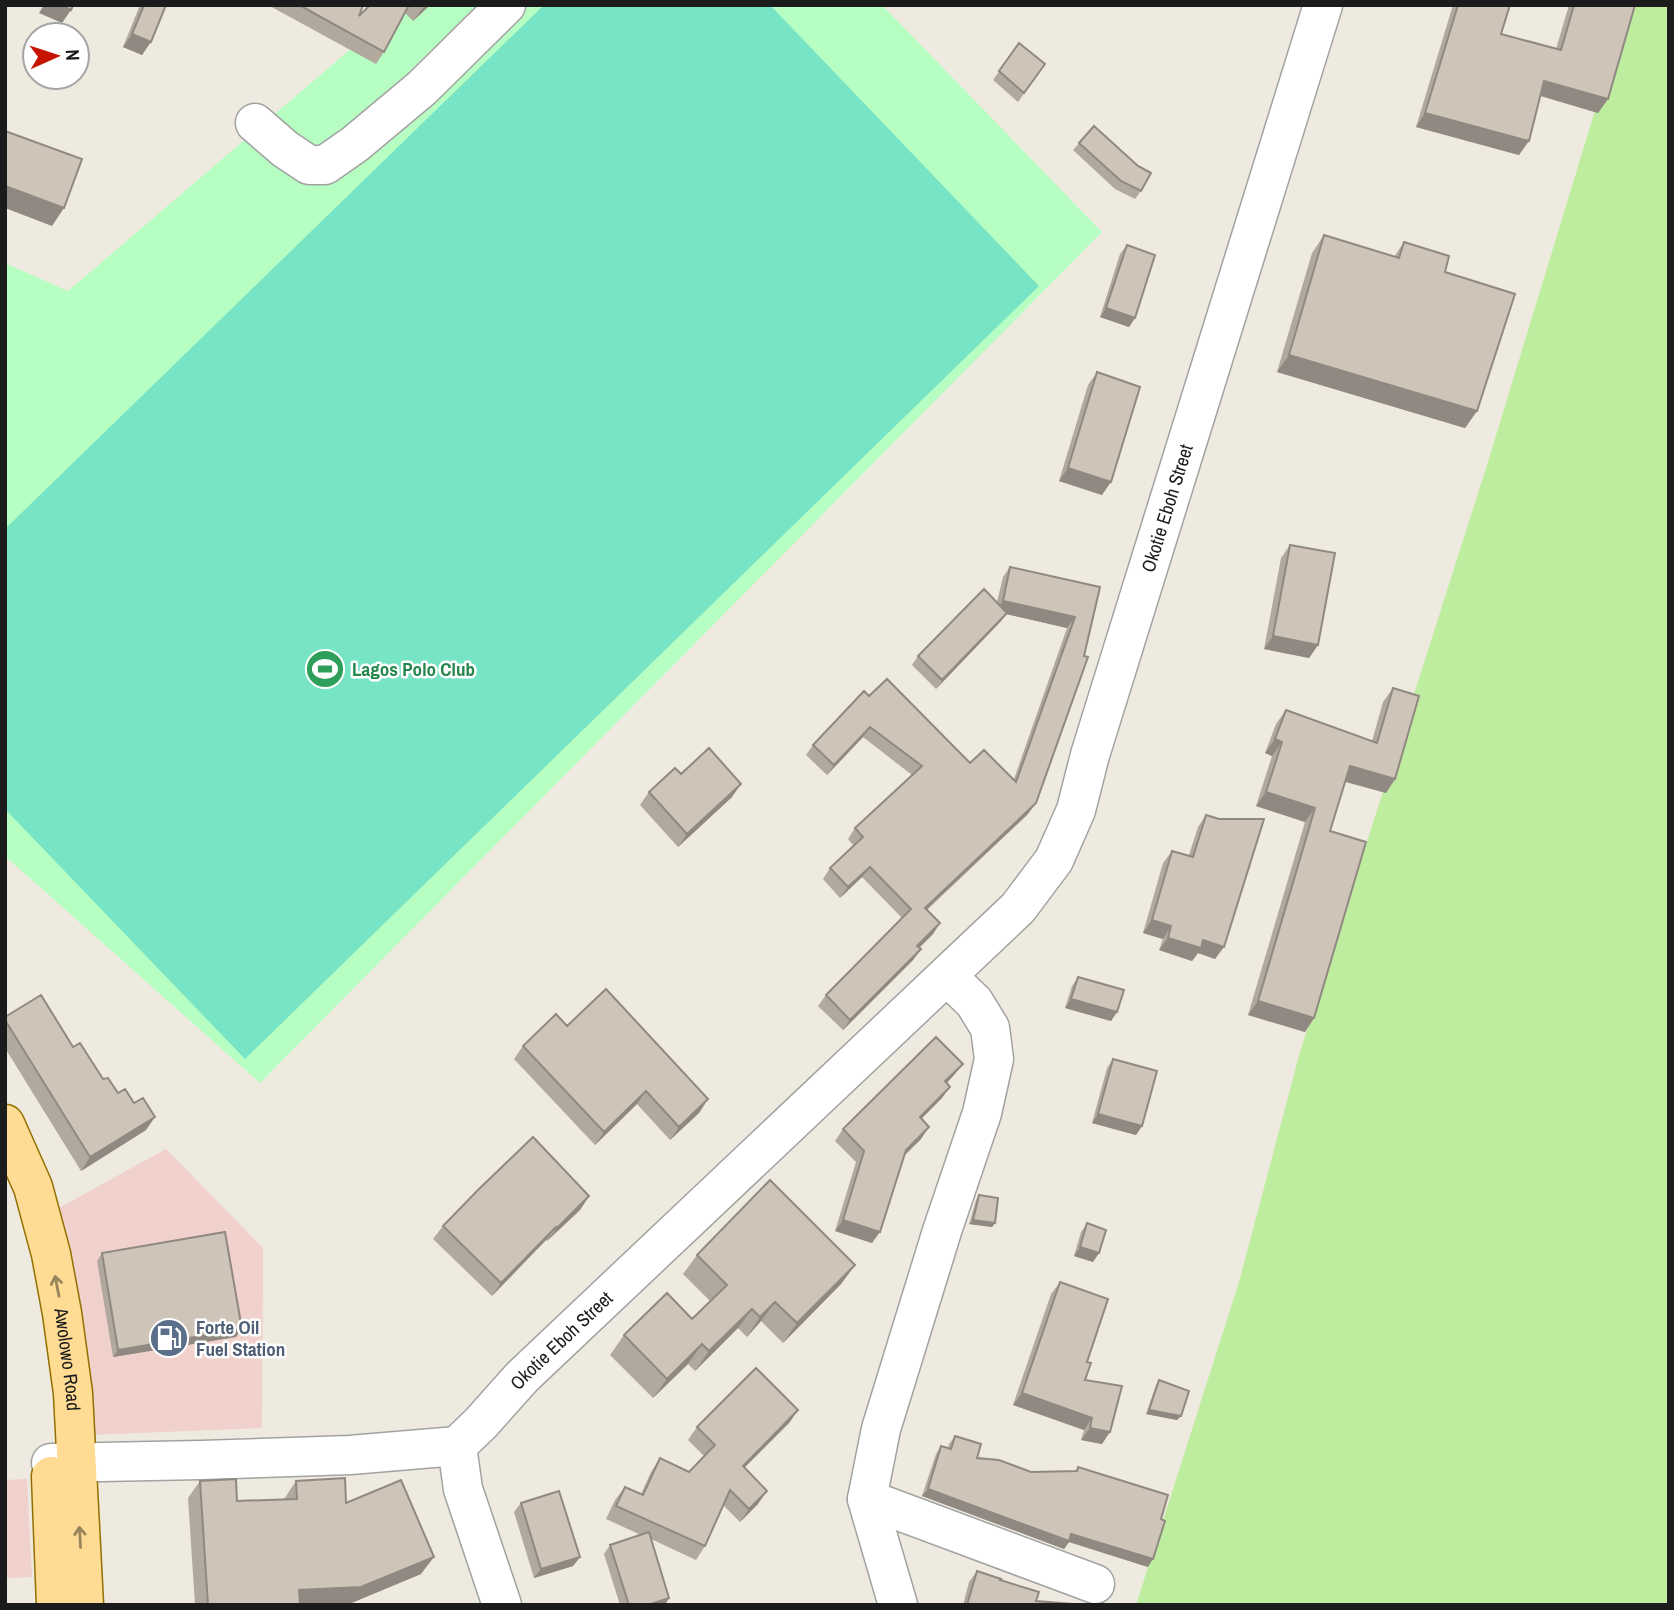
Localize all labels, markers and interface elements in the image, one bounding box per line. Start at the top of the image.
north arrow [21,21,91,91]
text: N [60,49,86,61]
street label: Okotie Eboh Street [1135,440,1199,575]
sports icon: Lagos Polo Club [304,648,346,690]
place label: Lagos Polo Club [352,656,475,682]
one-way arrow [50,1275,63,1298]
street label: Okotie Eboh Street [504,1285,619,1395]
street label: Awolowo Road [48,1305,87,1411]
place label: Forte Oil Fuel Station [196,1314,285,1362]
fuel station icon: Forte Oil Fuel Station [148,1317,190,1359]
one-way arrow [73,1526,86,1548]

